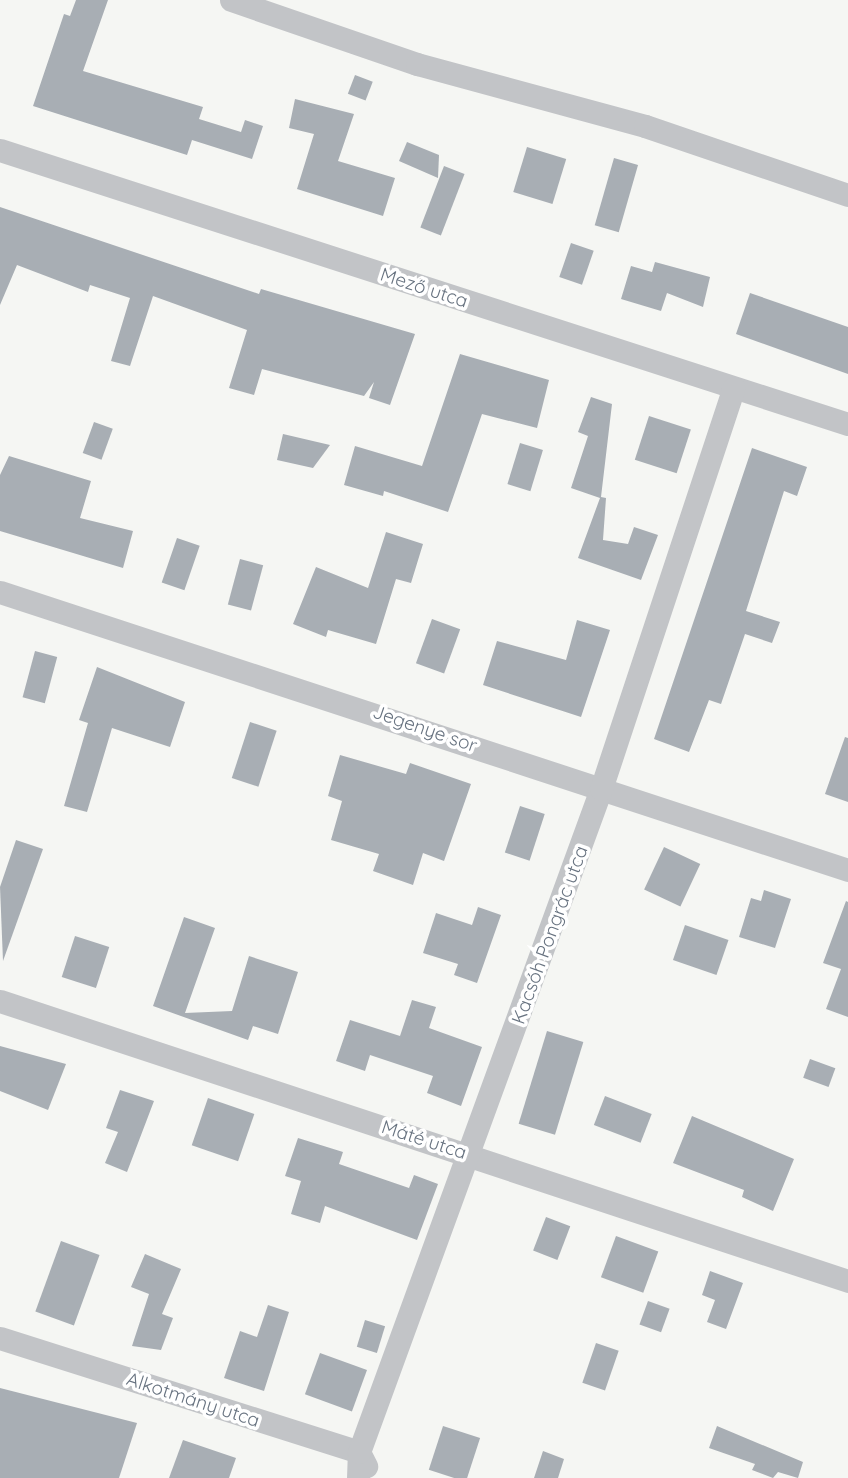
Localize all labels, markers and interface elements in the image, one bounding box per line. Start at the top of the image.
street label: Mező utca [377,263,471,313]
street label: Jegenye sor [370,700,480,758]
street label: Kacsóh Pongrác utca [507,843,593,1027]
street label: Máté utca [379,1116,469,1164]
street label: Alkotmány utca [124,1368,262,1432]

